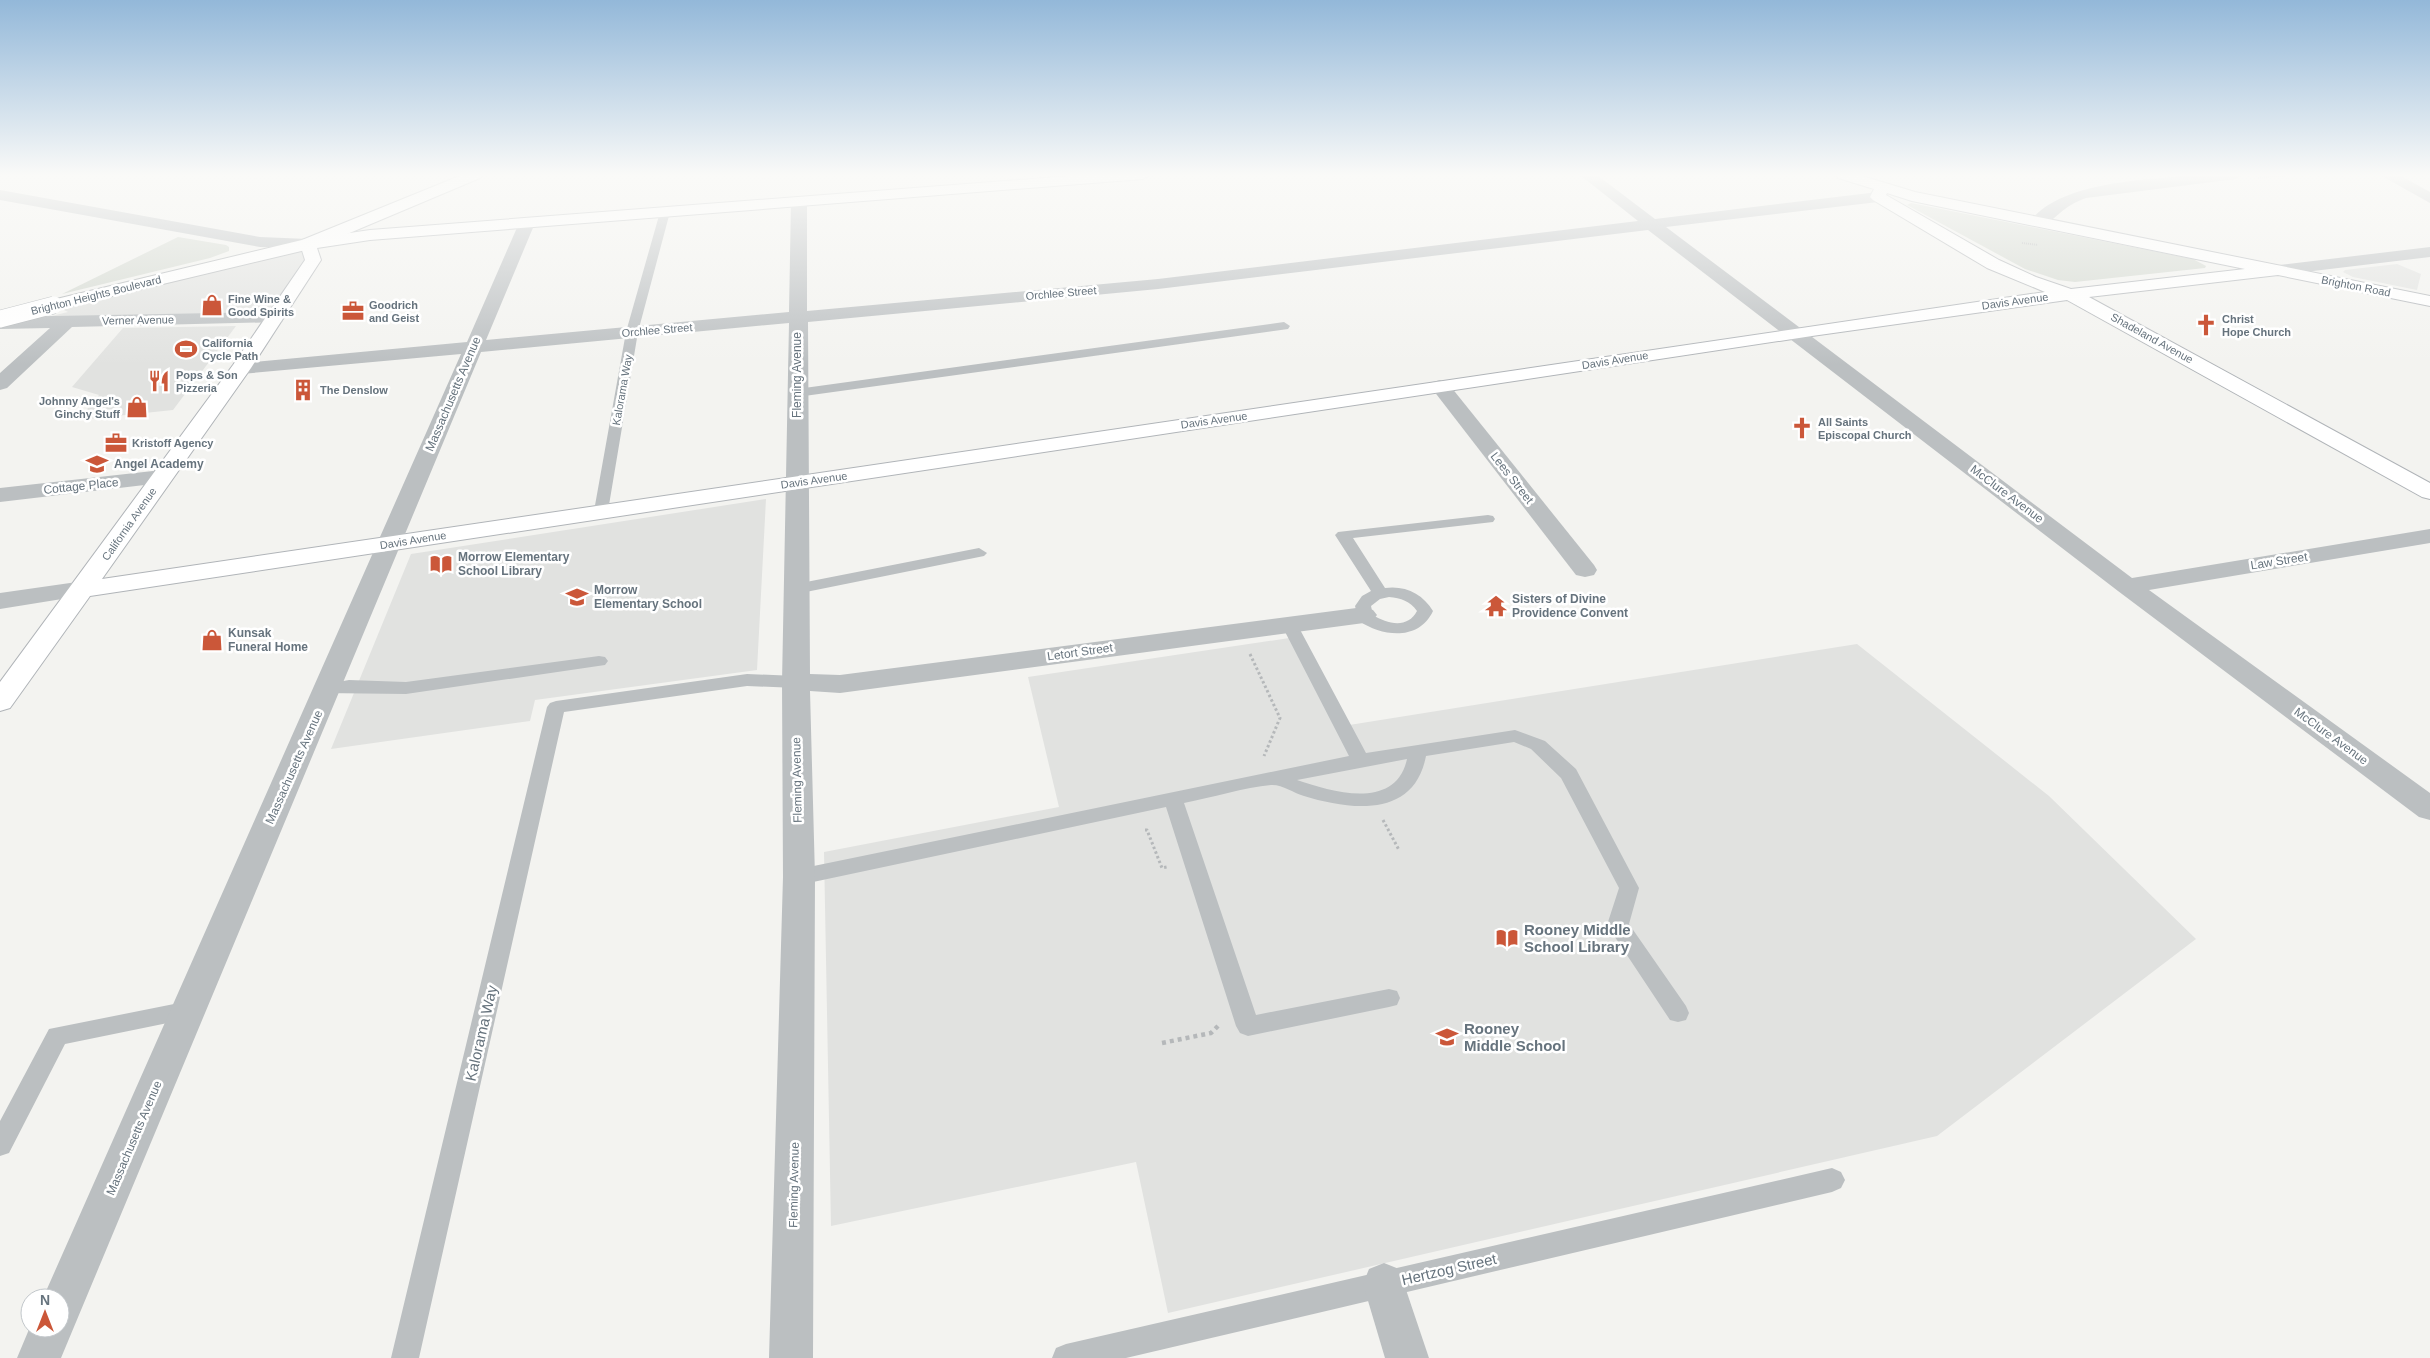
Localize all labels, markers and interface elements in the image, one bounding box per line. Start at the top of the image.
street label: Brighton Heights Boulevard [30,273,162,317]
street label: Brighton Road [2320,273,2392,299]
street label: Orchlee Street [1025,284,1097,302]
street label: Davis Avenue [1981,290,2049,312]
shop icon: Fine Wine & Good Spirits [199,292,225,318]
place label: Fine Wine & Good Spirits [228,293,294,318]
office icon: Goodrich and Geist [340,298,366,324]
place label: Goodrich and Geist [369,299,419,324]
street label: Shadeland Avenue [2109,310,2195,366]
church icon: Christ Hope Church [2193,312,2219,338]
street label: Verner Avenue [102,313,174,327]
place label: Christ Hope Church [2222,313,2291,338]
street label: Orchlee Street [621,321,693,339]
street label: Fleming Avenue [790,332,804,418]
street label: Massachusetts Avenue [422,334,484,453]
sports icon: California Cycle Path [173,336,199,362]
place label: California Cycle Path [202,337,259,362]
street label: Davis Avenue [1581,349,1649,371]
street label: Kalorama Way [610,353,634,426]
restaurant icon: Pops & Son Pizzeria [146,368,172,394]
place label: Pops & Son Pizzeria [176,369,238,394]
building icon: The Denslow [290,377,316,403]
place label: The Denslow [320,384,388,396]
shop icon: Johnny Angel's Ginchy Stuff [124,394,150,420]
place label: Johnny Angel's Ginchy Stuff [39,395,120,420]
street label: Davis Avenue [1180,409,1248,431]
church icon: All Saints Episcopal Church [1789,415,1815,441]
place label: All Saints Episcopal Church [1818,416,1912,441]
office icon: Kristoff Agency [103,430,129,456]
place label: Kristoff Agency [132,437,214,449]
street label: Lees Street [1488,450,1537,507]
school or university icon: Angel Academy [84,451,110,477]
place label: Angel Academy [114,457,204,471]
street label: McClure Avenue [1968,462,2047,526]
street label: Davis Avenue [780,469,848,491]
street label: Cottage Place [43,475,120,497]
street label: California Avenue [99,485,159,563]
street label: Davis Avenue [379,529,447,551]
street label: Law Street [2250,549,2309,572]
place label: Morrow Elementary School Library [458,550,570,578]
library icon: Morrow Elementary School Library [428,551,454,577]
place label: Morrow Elementary School [594,583,702,611]
school or university icon: Morrow Elementary School [564,584,590,610]
place label: Sisters of Divine Providence Convent [1512,592,1628,620]
temple icon: Sisters of Divine Providence Convent [1483,593,1509,619]
place label: Kunsak Funeral Home [228,626,308,654]
shop icon: Kunsak Funeral Home [199,627,225,653]
street label: Letort Street [1046,640,1114,664]
street label: McClure Avenue [2291,705,2371,768]
street label: Massachusetts Avenue [263,708,326,826]
street label: Fleming Avenue [789,737,805,823]
place label: Rooney Middle School Library [1524,921,1631,955]
library icon: Rooney Middle School Library [1494,925,1520,951]
street label: Kalorama Way [462,983,500,1083]
place label: Rooney Middle School [1464,1020,1566,1054]
school or university icon: Rooney Middle School [1434,1024,1460,1050]
street label: Massachusetts Avenue [103,1078,165,1197]
street label: Fleming Avenue [786,1142,802,1228]
street label: Hertzog Street [1400,1250,1499,1288]
north arrow [20,1288,70,1338]
text: N [40,1292,50,1308]

